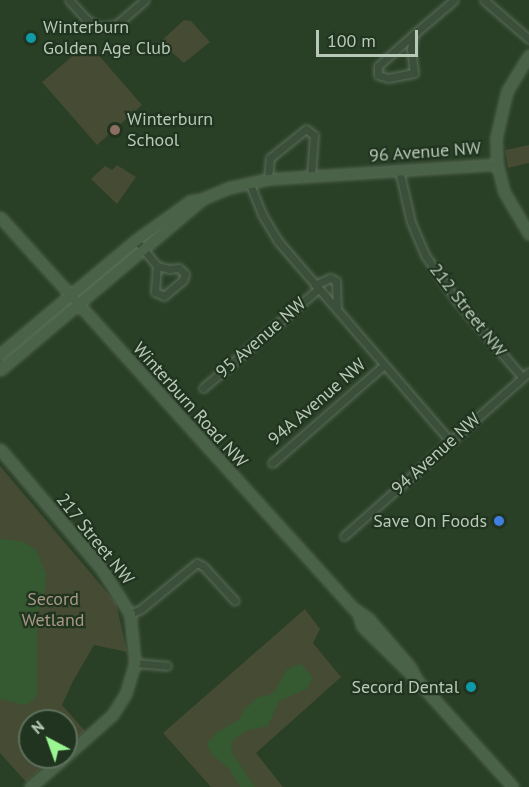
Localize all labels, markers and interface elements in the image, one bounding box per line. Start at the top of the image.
place label: Winterburn Golden Age Club [43,17,171,60]
scale bar [319,18,421,56]
text: 100 m [327,29,376,52]
marker: Winterburn Golden Age Club [24,31,38,45]
place label: Winterburn School [127,109,213,152]
marker: Winterburn School [108,123,122,137]
street label: 96 Avenue NW [368,137,482,167]
street label: 212 Street NW [425,259,511,361]
street label: 95 Avenue NW [211,293,311,383]
street label: Winterburn Road NW [128,338,252,472]
street label: 94A Avenue NW [264,354,370,450]
street label: 94 Avenue NW [387,408,485,500]
street label: 217 Street NW [51,489,139,589]
place label: Save On Foods [373,510,487,532]
marker: Save On Foods [492,514,506,528]
park label: Secord Wetland [21,589,85,632]
place label: Secord Dental [351,676,459,698]
marker: Secord Dental [464,680,478,694]
north arrow [18,709,78,769]
text: N [27,716,48,738]

